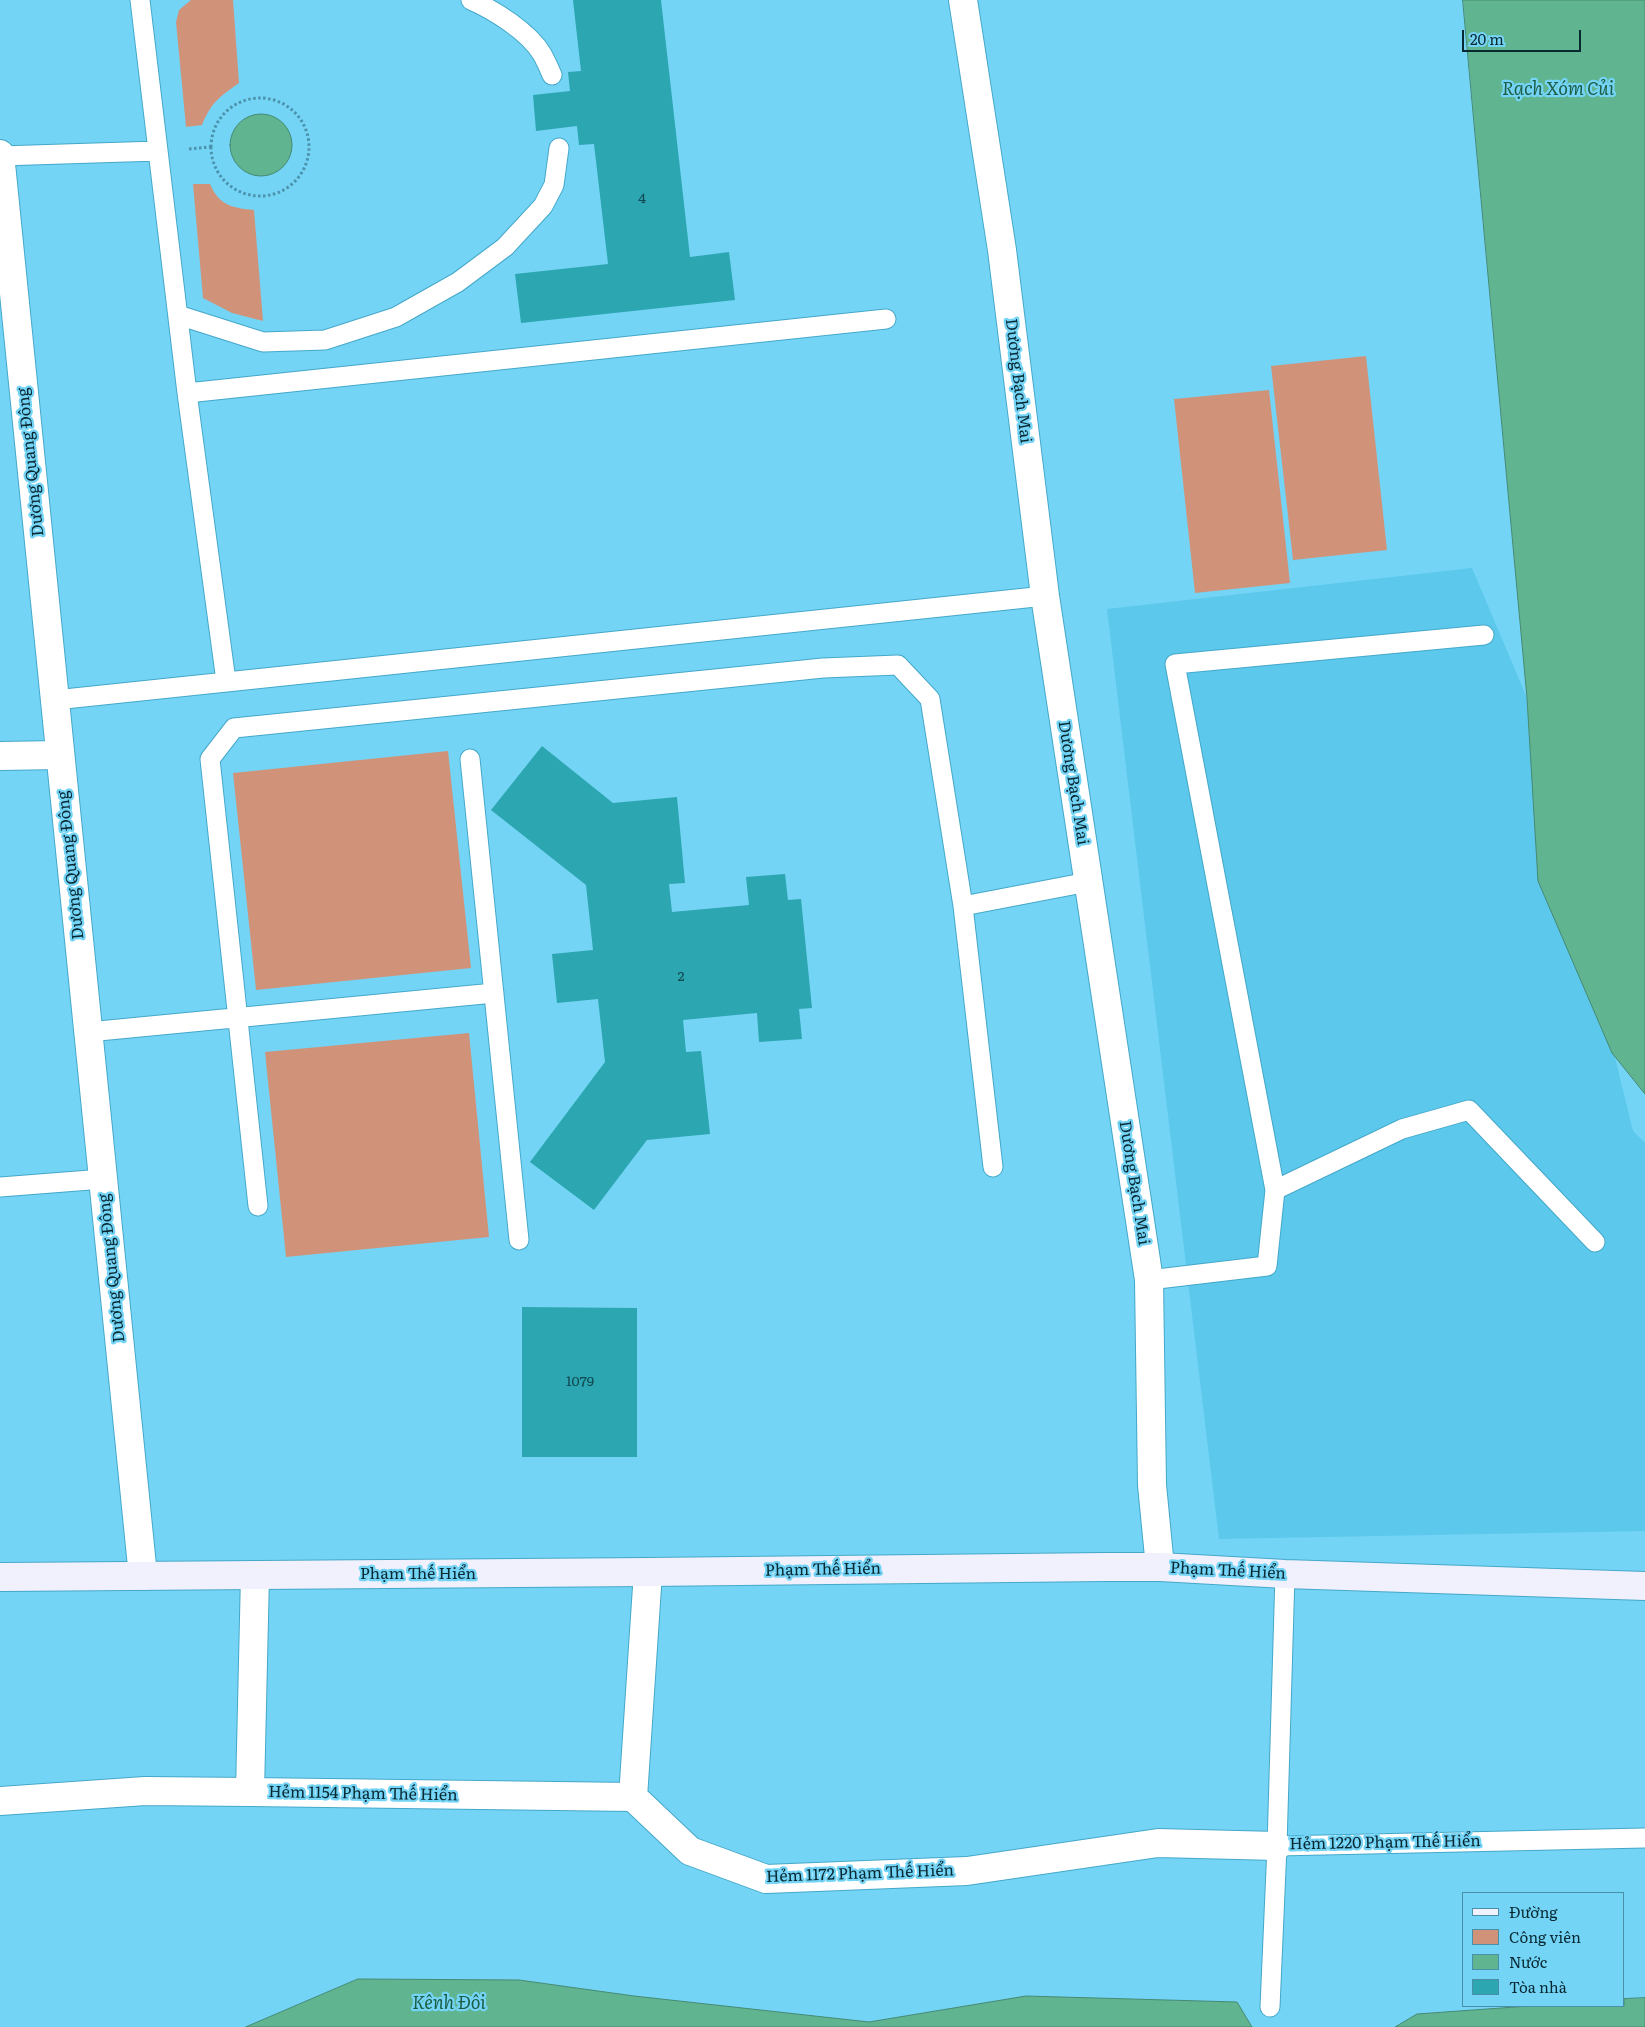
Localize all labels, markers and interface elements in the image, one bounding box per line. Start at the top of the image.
scale bar [1465,20,1584,52]
text: 20 m [1470,27,1504,50]
water label: Rạch Xóm Củi [1502,79,1614,101]
house number: 4 [638,191,646,207]
street label: Dương Bạch Mai [1001,318,1035,444]
street label: Dương Quang Đông [14,387,48,537]
street label: Dương Bạch Mai [1054,719,1092,847]
street label: Dương Quang Đông [54,790,88,940]
house number: 2 [677,969,685,985]
street label: Dương Bạch Mai [1115,1119,1153,1247]
street label: Dương Quang Đông [95,1193,129,1343]
house number: 1079 [566,1374,594,1390]
street label: Phạm Thế Hiển [1170,1558,1286,1584]
street label: Phạm Thế Hiển [765,1559,881,1581]
street label: Phạm Thế Hiển [360,1564,476,1584]
street label: Hẻm 1154 Phạm Thế Hiển [268,1783,458,1805]
street label: Hẻm 1220 Phạm Thế Hiển [1289,1832,1481,1854]
street label: Hẻm 1172 Phạm Thế Hiển [766,1861,954,1887]
legend [1462,1892,1625,2007]
text: Đường [1509,1900,1558,1923]
text: Công viên [1509,1925,1581,1948]
text: Nước [1509,1950,1547,1973]
text: Tòa nhà [1509,1975,1567,1998]
water label: Kênh Đôi [412,1993,486,2015]

